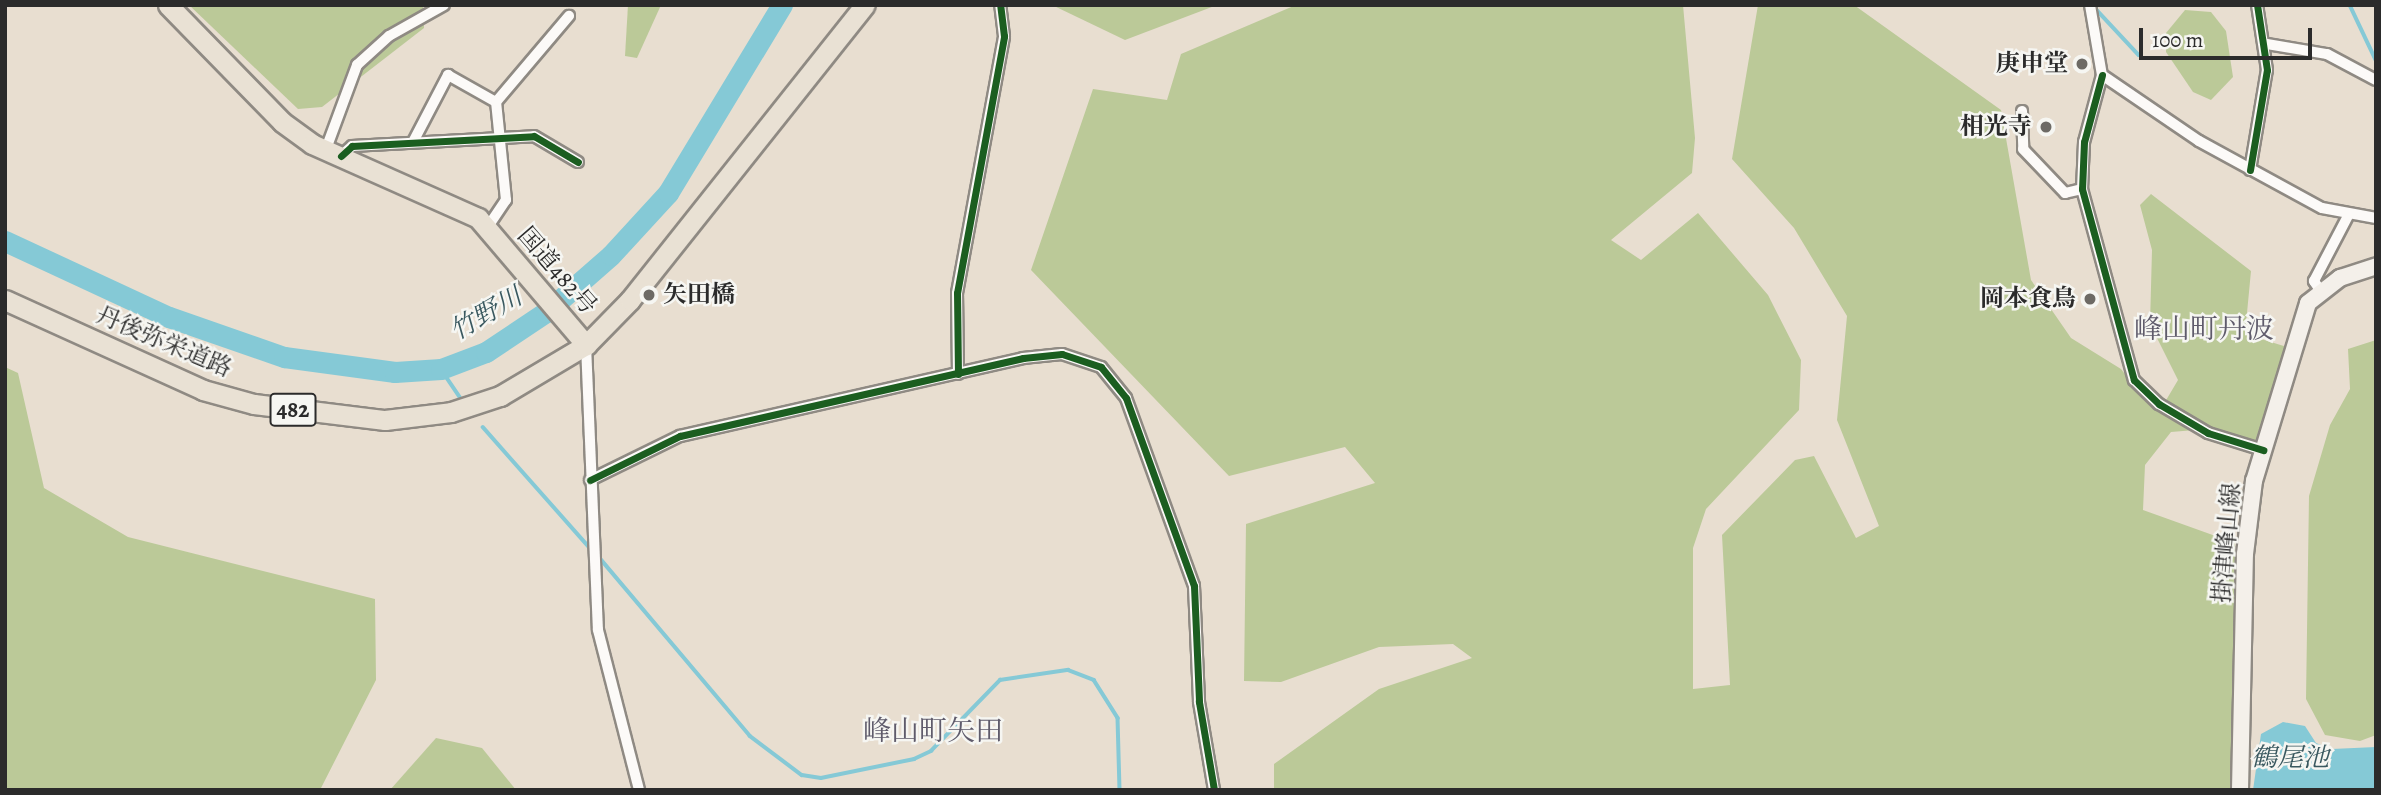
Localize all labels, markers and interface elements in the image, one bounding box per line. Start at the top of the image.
scale bar [2143,14,2316,58]
text: 100 m [2152,26,2203,54]
place label: 庚申堂 [1996,50,2068,78]
marker: 庚申堂 [2074,56,2090,72]
place label: 相光寺 [1960,113,2032,141]
marker: 相光寺 [2038,119,2054,135]
street label: 国道482号 [511,222,603,320]
water label: 竹野川 [444,281,528,347]
place label: 矢田橋 [663,281,735,309]
place label: 岡本食鳥 [1980,285,2076,313]
marker: 矢田橋 [641,287,657,303]
marker: 岡本食鳥 [2082,291,2098,307]
street label: 丹後弥栄道路 [92,301,236,383]
district label: 峰山町丹波 [2134,312,2274,346]
road number: 482 [268,390,318,430]
street label: 掛津峰山線 [2207,482,2247,604]
district label: 峰山町矢田 [863,714,1003,748]
water label: 鶴尾池 [2251,742,2329,774]

